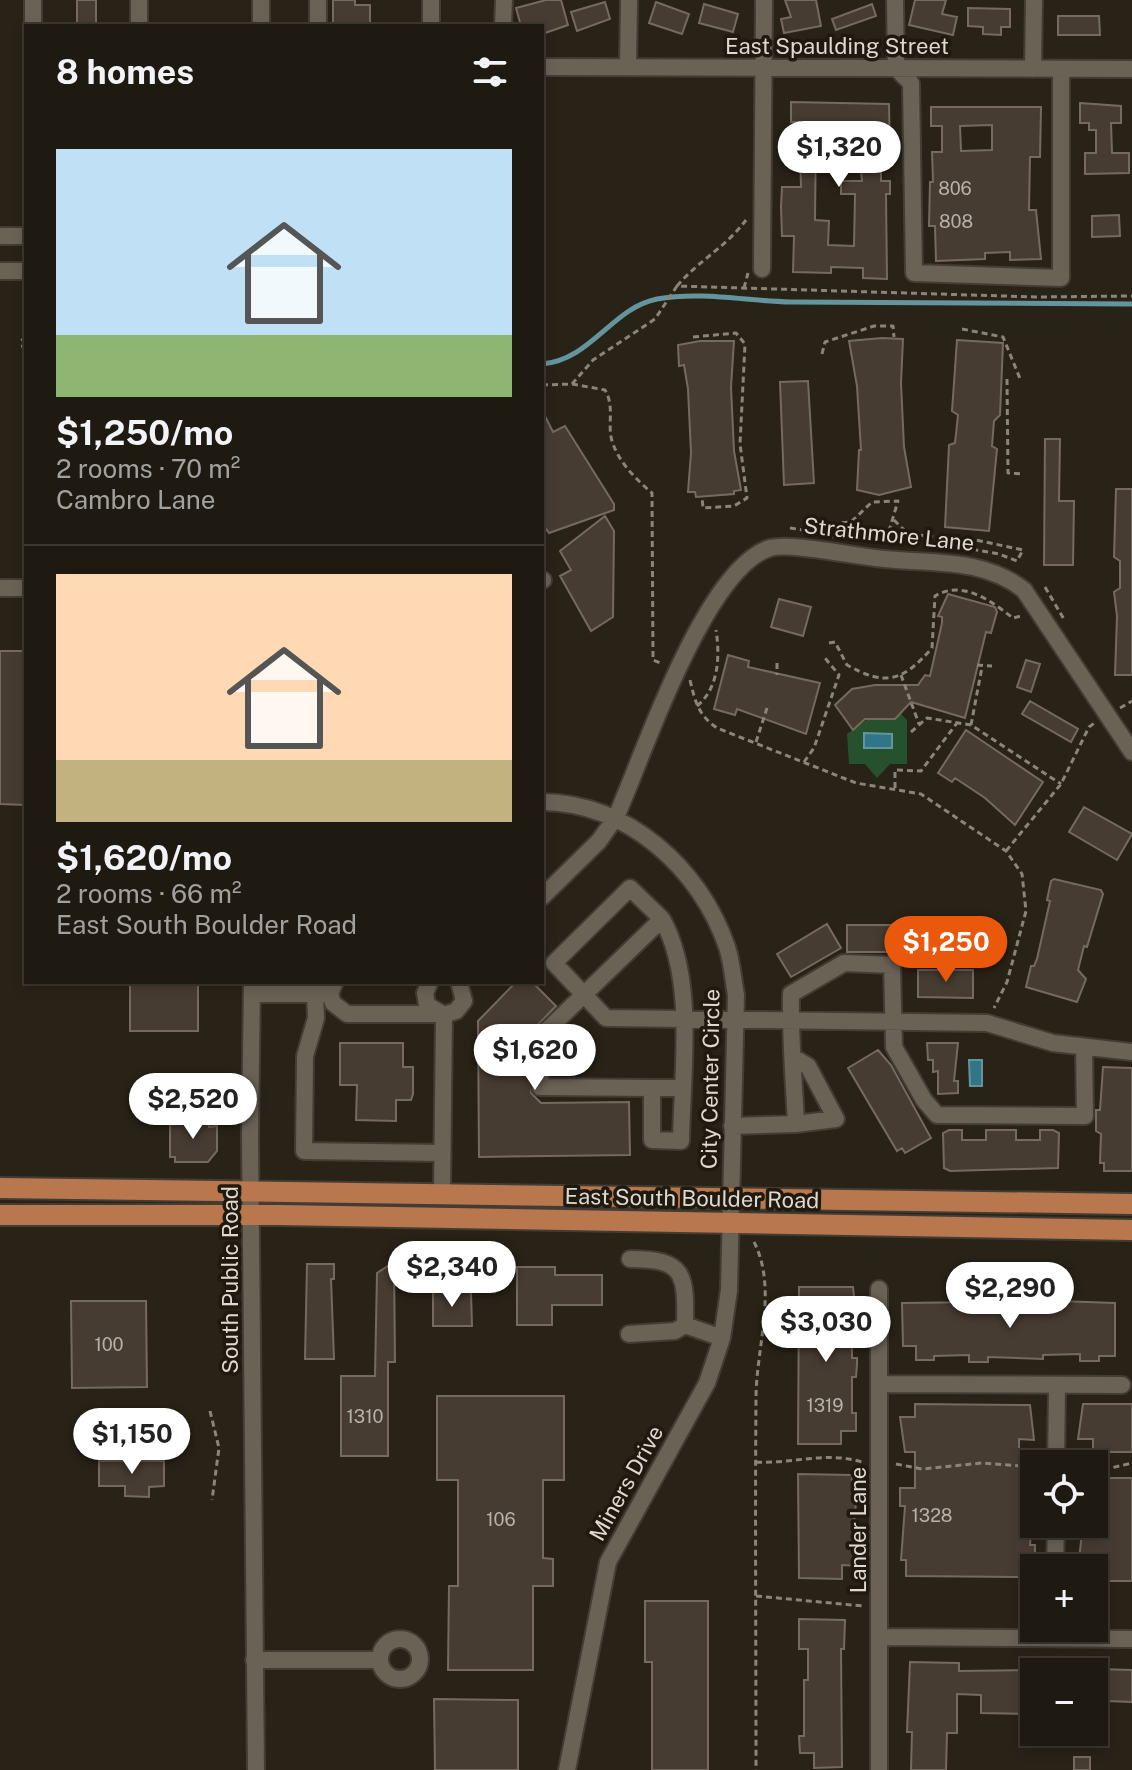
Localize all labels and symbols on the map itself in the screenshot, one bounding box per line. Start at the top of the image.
street label: East Spaulding Street [725,33,949,59]
pin: $1,320 [774,121,904,189]
house number: 806 [938,178,972,199]
house number: 808 [939,211,973,232]
street label: Strathmore Lane [802,512,976,556]
pin: $1,250 [881,916,1011,984]
street label: City Center Circle [695,989,725,1169]
pin: $1,620 [470,1024,600,1092]
pin: $2,520 [128,1073,258,1141]
street label: East South Boulder Road [564,1183,820,1213]
street label: South Public Road [217,1186,243,1374]
pin: $2,340 [387,1241,517,1309]
pin: $2,290 [945,1262,1075,1330]
pin: $3,030 [761,1296,891,1364]
house number: 100 [94,1334,124,1355]
house number: 1319 [806,1395,844,1416]
house number: 1310 [346,1406,384,1427]
pin: $1,150 [67,1408,197,1476]
street label: Miners Drive [584,1421,668,1545]
street label: Lander Lane [845,1467,871,1593]
house number: 1328 [911,1505,953,1526]
house number: 106 [486,1509,516,1530]

